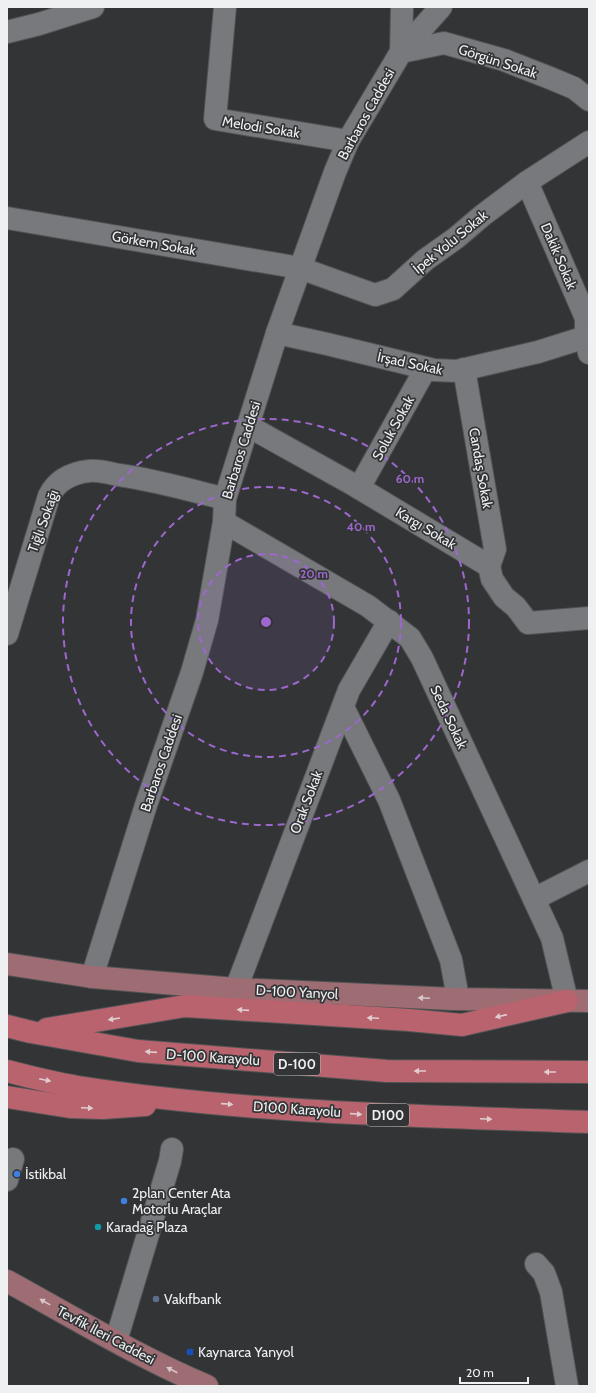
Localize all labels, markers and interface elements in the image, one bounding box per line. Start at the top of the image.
street label: Görgün Sokak [456,40,540,82]
street label: Barbaros Caddesi [333,65,399,163]
street label: Melodi Sokak [221,112,302,142]
street label: İpek Yolu Sokak [409,206,492,278]
street label: Dakik Sokak [537,220,581,293]
street label: Görkem Sokak [111,227,198,259]
street label: İrşad Sokak [376,347,445,379]
street label: Soluk Sokak [368,392,418,463]
street label: Barbaros Caddesi [218,399,264,501]
street label: Candaş Sokak [465,426,497,510]
text: 60 m [396,471,424,486]
street label: Tığlı Sokağı [23,487,63,555]
street label: Kargı Sokak [392,503,460,553]
text: 40 m [346,519,376,534]
text: 20 m [300,566,328,581]
centre of rings [259,615,273,629]
street label: Seda Sokak [426,682,472,752]
street label: Barbaros Caddesi [136,712,186,814]
street label: Orak Sokak [286,767,327,836]
street label: D-100 Yanyol [255,981,339,1003]
one-way arrow [418,994,430,1001]
one-way arrow [237,1006,249,1013]
one-way arrow [495,1013,507,1019]
one-way arrow [366,1015,379,1021]
one-way arrow [108,1016,120,1022]
street label: D-100 Karayolu [166,1045,260,1069]
one-way arrow [145,1049,157,1056]
road number: D-100 [274,1053,320,1075]
one-way arrow [413,1068,426,1074]
one-way arrow [543,1069,556,1075]
one-way arrow [39,1077,51,1083]
street label: D100 Karayolu [252,1097,342,1121]
one-way arrow [221,1101,233,1107]
one-way arrow [81,1104,93,1111]
road number: D100 [367,1104,409,1126]
one-way arrow [350,1110,362,1117]
one-way arrow [480,1115,492,1122]
place label: İstikbal [25,1165,67,1183]
marker: İstikbal [12,1169,22,1179]
place label: 2plan Center Ata Motorlu Araçlar [132,1184,231,1218]
marker: 2plan Center Ata Motorlu Araçlar [119,1196,129,1206]
place label: Karadağ Plaza [106,1218,188,1236]
marker: Karadağ Plaza [93,1222,103,1232]
place label: Vakıfbank [164,1290,222,1308]
marker: Vakıfbank [151,1294,161,1304]
one-way arrow [39,1299,51,1306]
street label: Tevfik İleri Caddesi [54,1302,158,1368]
place label: Kaynarca Yanyol [198,1343,294,1361]
marker: Kaynarca Yanyol [185,1347,195,1357]
scale bar [460,1359,528,1385]
text: 20 m [466,1365,494,1380]
one-way arrow [166,1367,177,1373]

